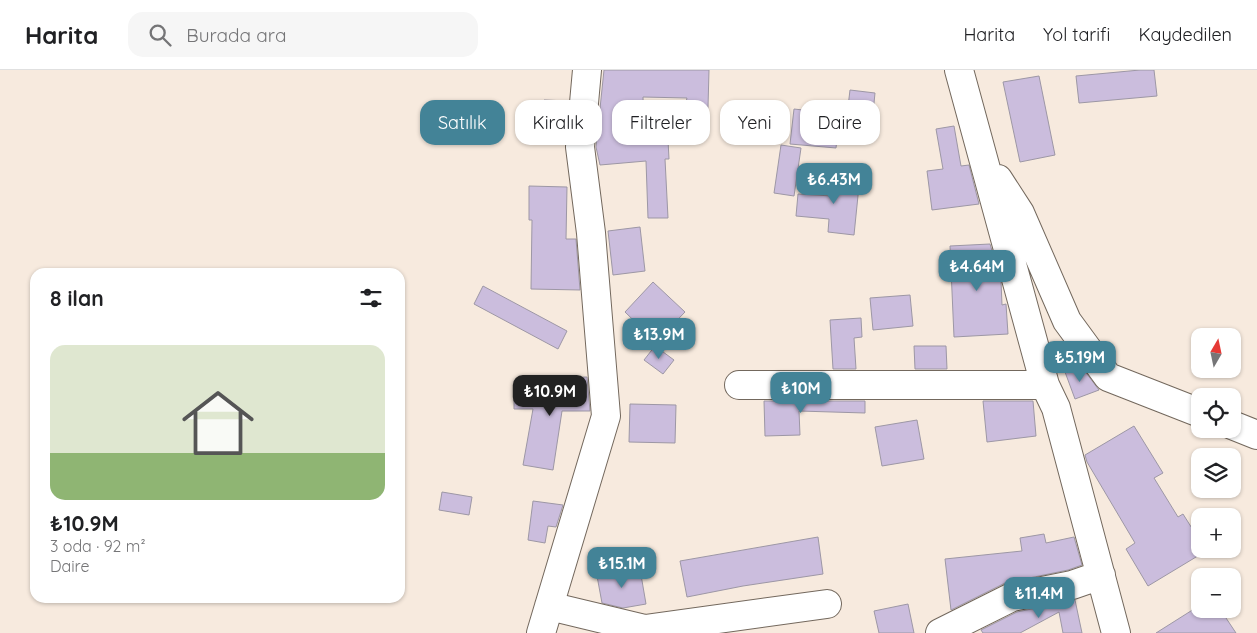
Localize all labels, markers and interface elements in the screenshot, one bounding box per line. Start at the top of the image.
search box [128,12,478,57]
text: Harita [25,20,98,50]
icon: search [146,21,174,49]
text: Burada ara [186,23,286,47]
text: Harita [963,23,1015,46]
text: Yol tarifi [1043,23,1110,46]
text: Kaydedilen [1138,23,1232,46]
chip: Satılık [420,100,505,145]
chip: Kiralık [515,100,602,145]
chip: Filtreler [612,100,710,145]
chip: Yeni [720,100,790,145]
chip: Daire [800,100,880,145]
pin: ₺6.43M [793,162,875,205]
text: ₺6.43M [807,169,861,189]
pin: ₺4.64M [936,250,1018,292]
text: ₺4.64M [950,256,1004,276]
icon: filters [357,284,385,312]
text: 8 ilan [50,285,104,311]
pin: ₺13.9M [618,318,700,360]
text: ₺13.9M [633,324,685,344]
north arrow [1191,328,1241,378]
map controls [1191,328,1241,618]
pin: ₺5.19M [1039,340,1121,383]
text: ₺5.19M [1055,347,1105,367]
pin: ₺10M [771,372,831,414]
pin: ₺10.9M [509,374,591,417]
icon: home [173,378,263,468]
text: ₺10M [781,378,821,398]
text: ₺10.9M [524,381,576,401]
button: locate [1191,388,1241,438]
button: layers [1191,448,1241,498]
button: + [1191,508,1241,558]
text: ₺10.9M [50,510,119,536]
text: 3 oda · 92 m² [50,536,146,556]
pin: ₺15.1M [581,546,663,589]
text: ₺15.1M [598,553,646,573]
text: Daire [50,556,89,576]
button: − [1191,568,1241,618]
pin: ₺11.4M [998,576,1080,619]
text: ₺11.4M [1015,583,1063,603]

